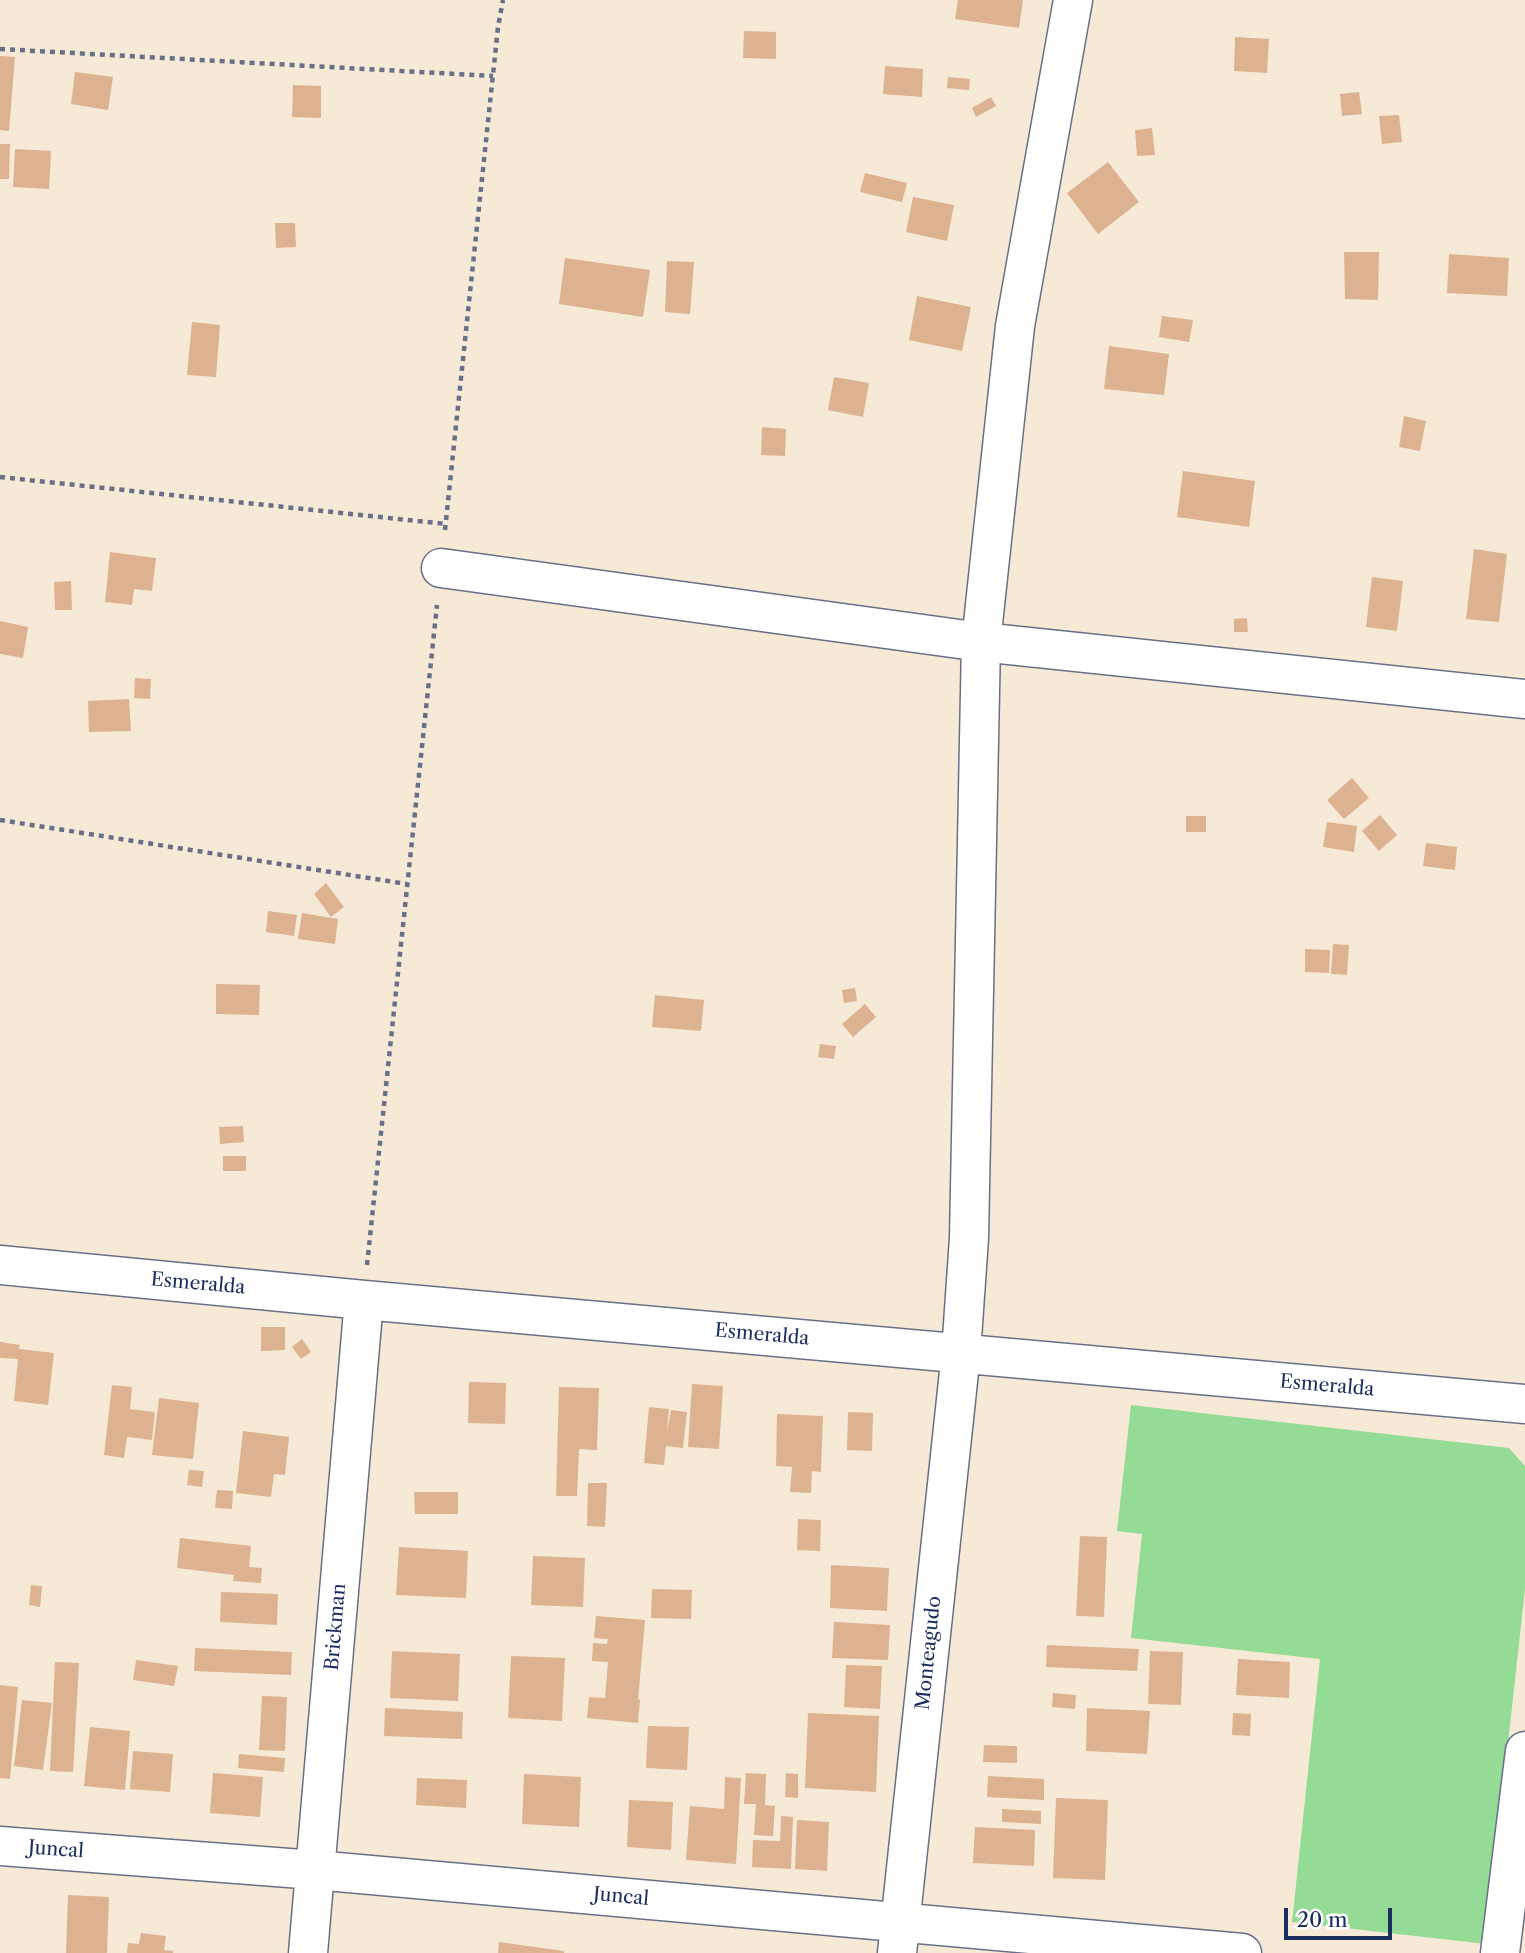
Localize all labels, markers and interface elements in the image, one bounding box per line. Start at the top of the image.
street label: Esmeralda [150,1269,246,1299]
street label: Esmeralda [714,1320,810,1350]
street label: Esmeralda [1279,1371,1375,1401]
street label: Brickman [321,1582,351,1672]
street label: Monteagudo [912,1595,946,1711]
street label: Juncal [27,1837,85,1863]
street label: Juncal [592,1883,650,1911]
scale bar [1287,1894,1396,1938]
text: 20 m [1297,1907,1348,1932]

